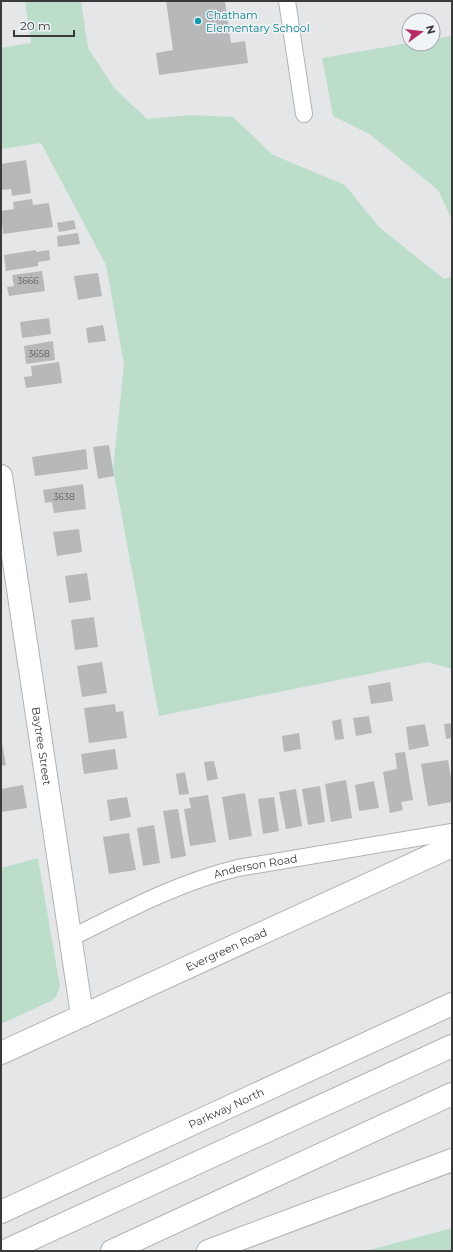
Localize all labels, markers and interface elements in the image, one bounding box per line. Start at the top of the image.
place label: Chatham Elementary School [206,8,310,35]
scale bar [14,12,74,38]
north arrow [401,12,441,52]
marker: Chatham Elementary School [193,16,203,26]
text: 20 m [20,18,51,33]
text: N [423,23,439,36]
house number: 3666 [17,275,39,286]
house number: 3658 [28,348,50,359]
house number: 3638 [53,491,75,502]
street label: Baytree Street [29,706,54,787]
street label: Anderson Road [212,851,298,881]
street label: Evergreen Road [183,925,269,974]
street label: Parkway North [186,1085,266,1132]

